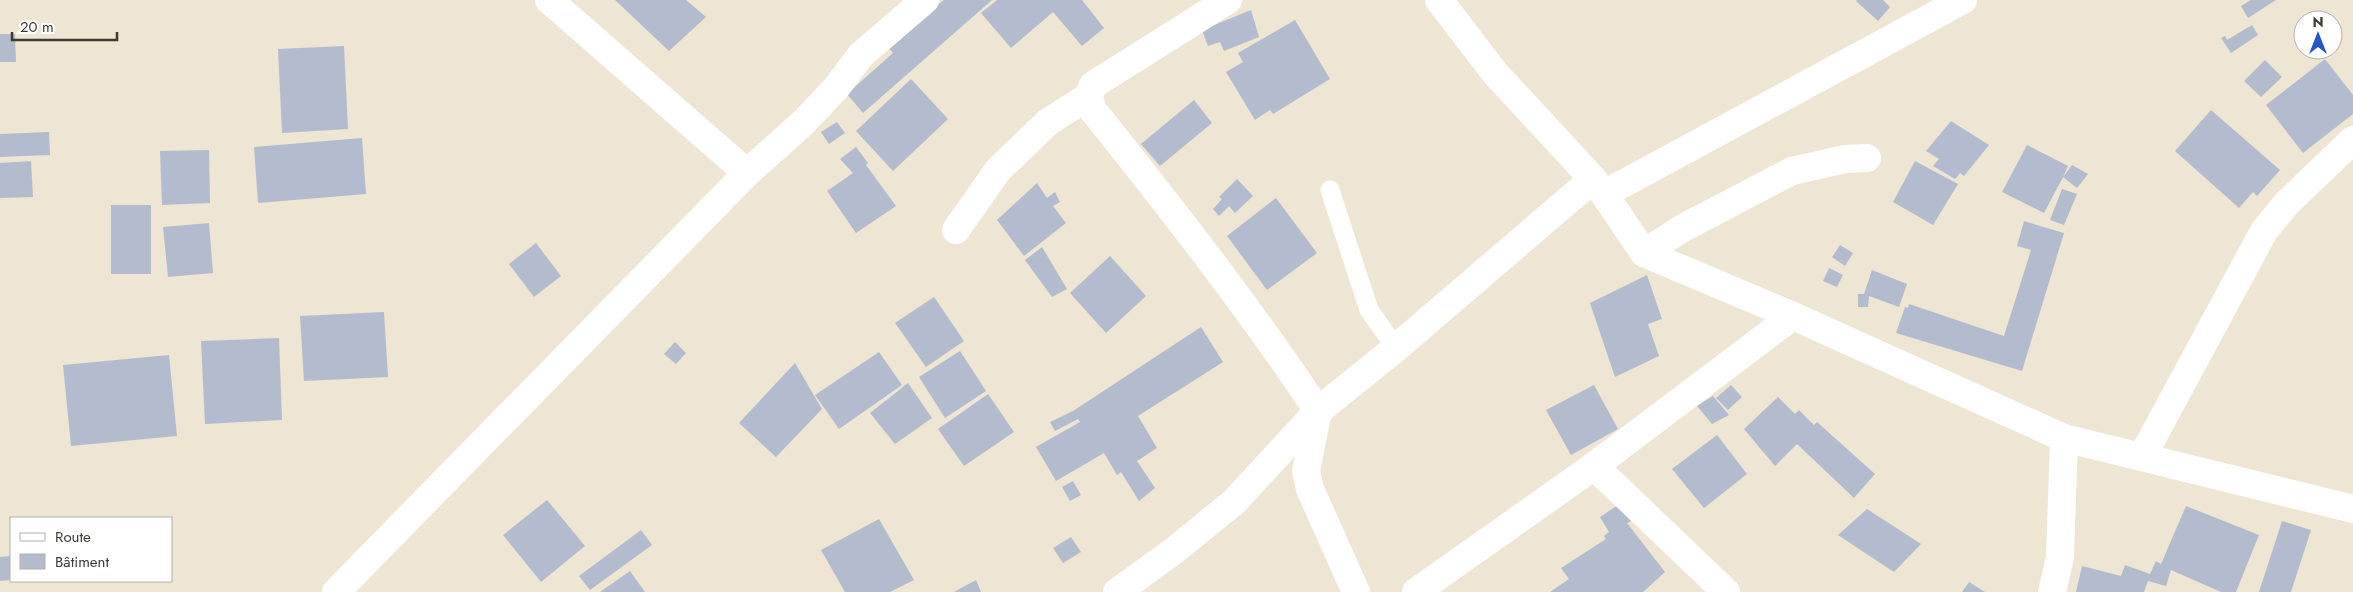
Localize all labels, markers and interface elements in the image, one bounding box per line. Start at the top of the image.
scale bar [12,10,118,42]
north arrow [2293,10,2343,60]
text: N [2312,12,2324,32]
text: 20 m [20,16,54,38]
legend [10,517,172,582]
text: Route [55,526,91,548]
text: Bâtiment [55,551,109,573]

